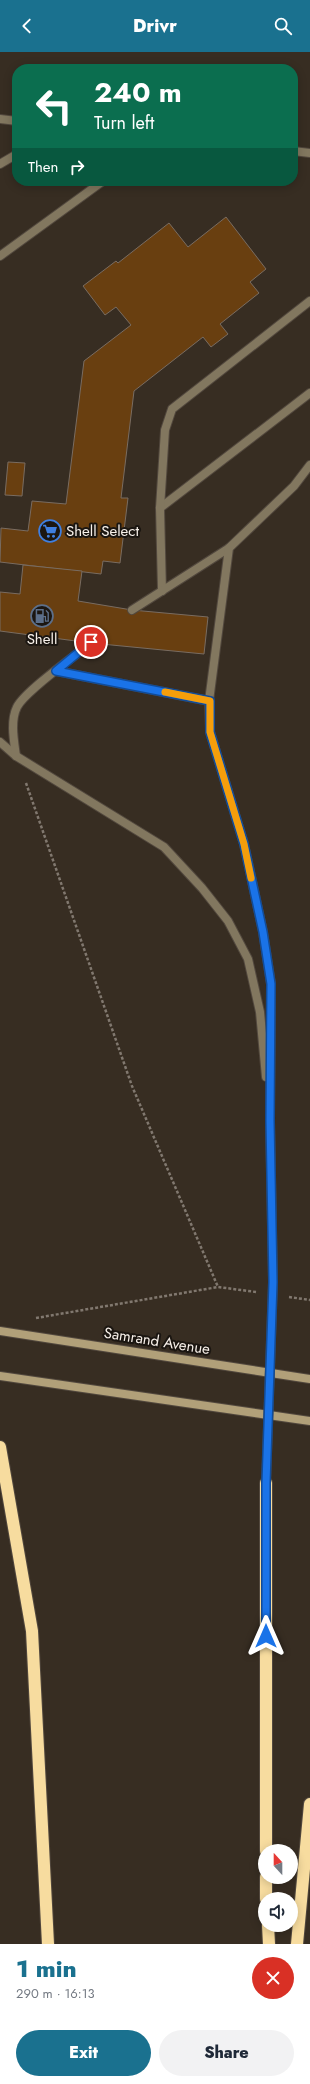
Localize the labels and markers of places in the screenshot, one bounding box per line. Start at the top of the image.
supermarket icon: Shell Select [37,518,63,544]
place label: Shell Select [66,520,140,542]
fuel station icon: Shell [29,603,55,629]
pin [74,625,108,659]
place label: Shell [27,628,57,650]

